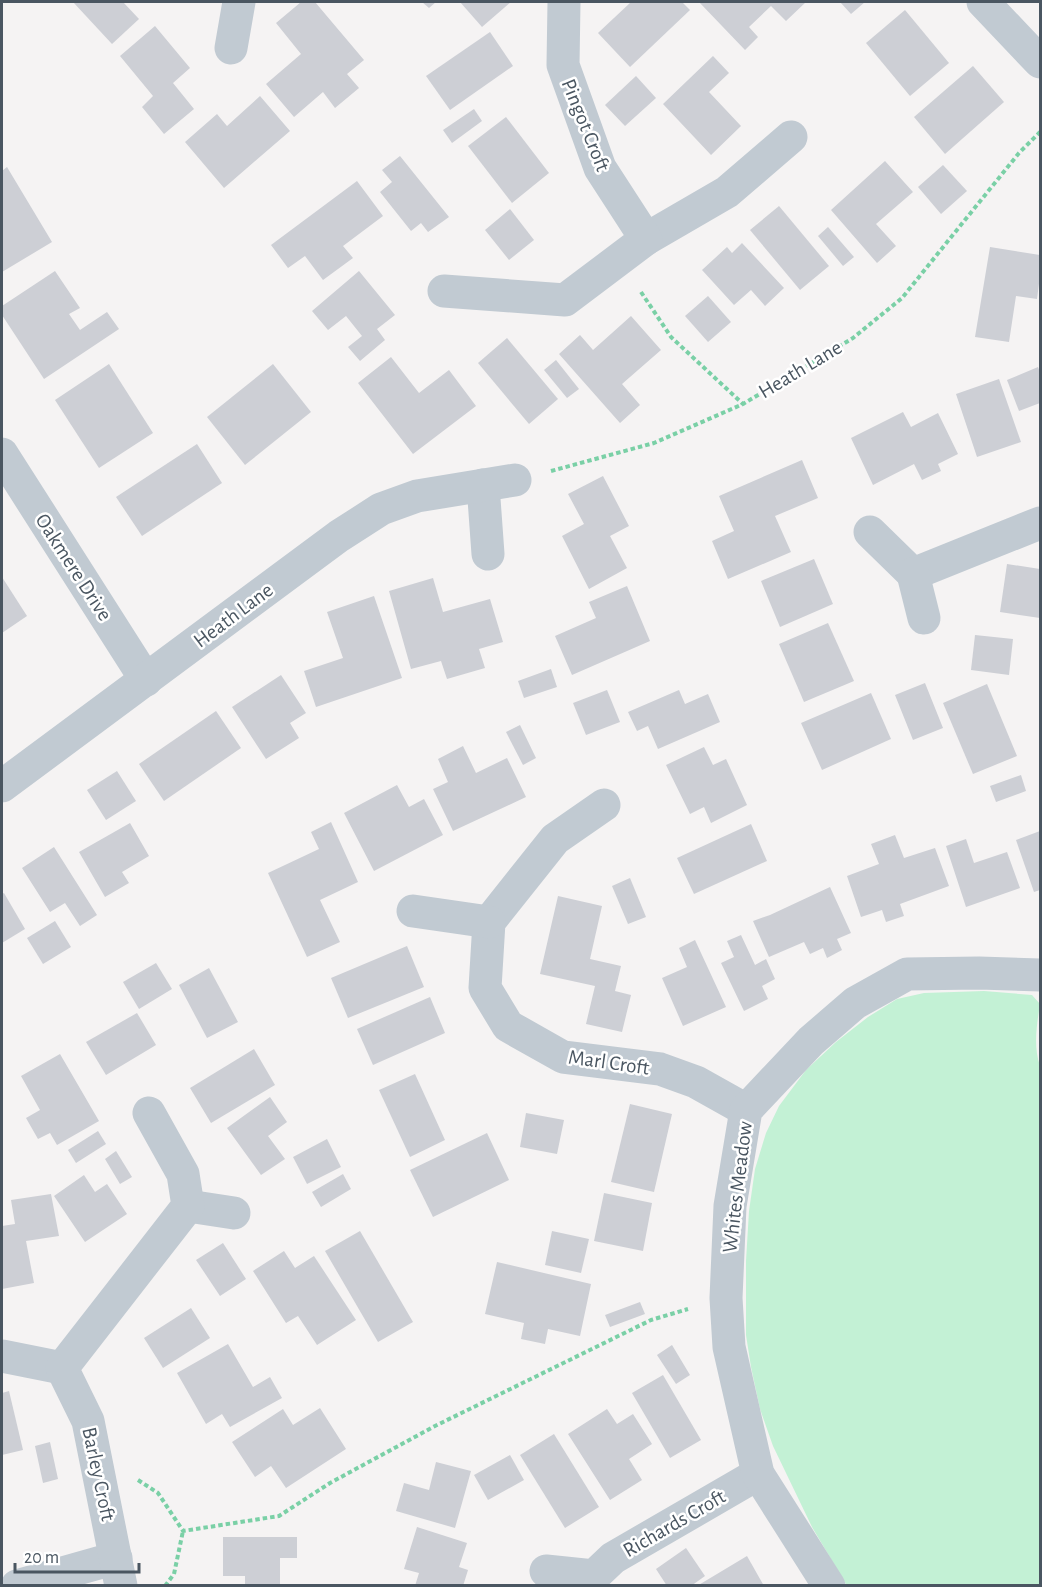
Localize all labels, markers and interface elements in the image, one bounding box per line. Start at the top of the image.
street label: Pingot Croft [557,76,614,175]
street label: Heath Lane [755,336,846,402]
street label: Oakmere Drive [31,510,116,624]
street label: Heath Lane [190,579,277,652]
street label: Marl Croft [567,1046,651,1079]
street label: Whites Meadow [719,1120,756,1254]
street label: Barley Croft [78,1425,119,1523]
street label: Richards Croft [619,1486,729,1561]
scale bar [15,1536,140,1574]
text: 20 m [24,1549,59,1567]

